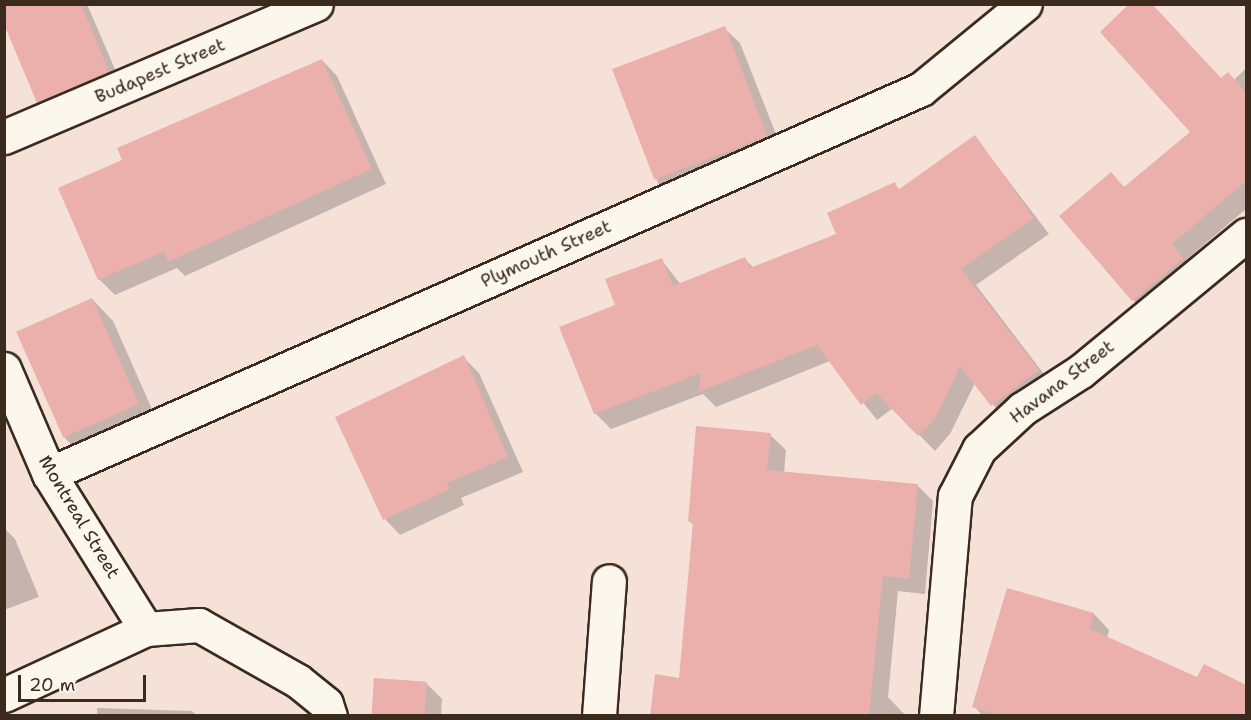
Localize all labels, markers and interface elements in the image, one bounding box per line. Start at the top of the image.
street label: Budapest Street [92,34,228,108]
street label: Plymouth Street [478,216,614,292]
street label: Havana Street [1006,336,1118,428]
street label: Montreal Street [34,452,124,582]
scale bar [21,663,148,701]
text: 20 m [29,673,75,697]

